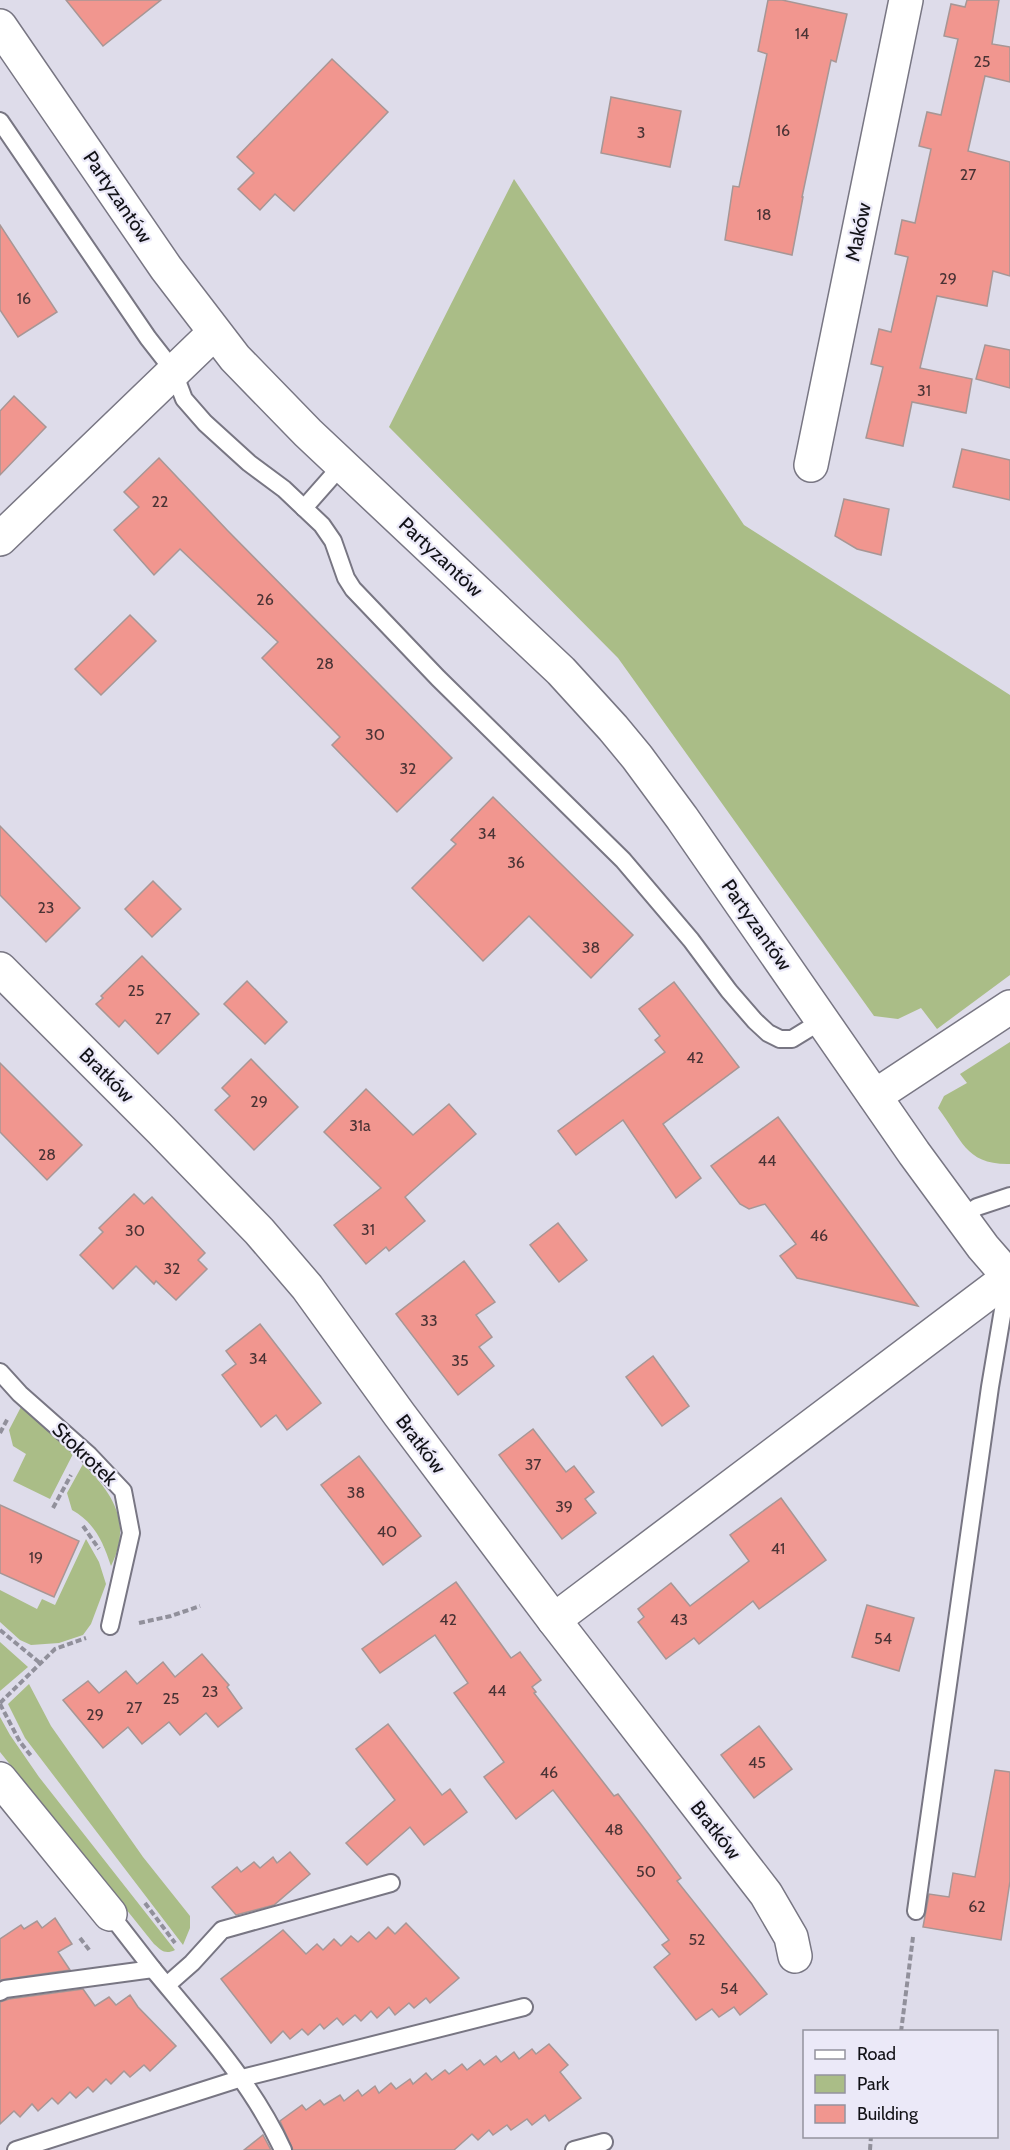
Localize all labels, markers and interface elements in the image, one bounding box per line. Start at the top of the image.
house number: 14 [795,24,809,43]
house number: 25 [973,52,991,71]
house number: 16 [776,121,790,140]
house number: 3 [637,123,645,142]
street label: Partyzantów [78,146,158,248]
house number: 27 [960,165,976,184]
street label: Maków [840,200,876,264]
house number: 18 [757,205,771,224]
house number: 29 [939,269,957,288]
house number: 16 [17,289,31,308]
house number: 31 [917,381,931,400]
house number: 22 [152,492,168,511]
street label: Partyzantów [394,512,488,602]
house number: 26 [256,590,274,609]
house number: 28 [316,654,334,673]
house number: 30 [365,725,385,744]
house number: 32 [399,759,417,778]
house number: 34 [478,824,496,843]
house number: 36 [507,853,525,872]
street label: Partyzantów [717,875,798,976]
house number: 23 [37,898,55,917]
house number: 38 [582,938,600,957]
house number: 25 [127,981,145,1000]
house number: 27 [155,1009,171,1028]
street label: Bratków [74,1042,140,1108]
house number: 42 [686,1048,704,1067]
house number: 29 [250,1092,268,1111]
house number: 31a [349,1116,371,1135]
house number: 28 [38,1145,56,1164]
house number: 44 [758,1151,776,1170]
house number: 31 [361,1220,375,1239]
house number: 30 [125,1221,145,1240]
house number: 46 [810,1226,828,1245]
house number: 32 [163,1259,181,1278]
house number: 33 [420,1311,438,1330]
house number: 34 [249,1349,267,1368]
house number: 35 [451,1351,469,1370]
street label: Bratków [391,1410,451,1479]
street label: Stokrotek [48,1417,122,1491]
house number: 37 [525,1455,541,1474]
house number: 38 [347,1483,365,1502]
house number: 39 [555,1497,573,1516]
house number: 40 [377,1522,397,1541]
house number: 41 [771,1539,785,1558]
house number: 19 [29,1548,43,1567]
house number: 42 [439,1610,457,1629]
house number: 43 [670,1610,688,1629]
house number: 54 [874,1629,892,1648]
house number: 44 [488,1681,506,1700]
house number: 23 [201,1682,219,1701]
house number: 25 [162,1689,180,1708]
house number: 27 [126,1698,142,1717]
house number: 29 [86,1705,104,1724]
house number: 45 [748,1753,766,1772]
house number: 46 [540,1763,558,1782]
street label: Bratków [686,1796,747,1865]
house number: 48 [605,1820,623,1839]
house number: 50 [636,1862,656,1881]
house number: 62 [968,1897,986,1916]
house number: 52 [688,1930,706,1949]
house number: 54 [720,1979,738,1998]
legend [803,2030,998,2138]
text: Road [857,2043,896,2065]
text: Park [857,2073,890,2095]
text: Building [857,2103,919,2125]

